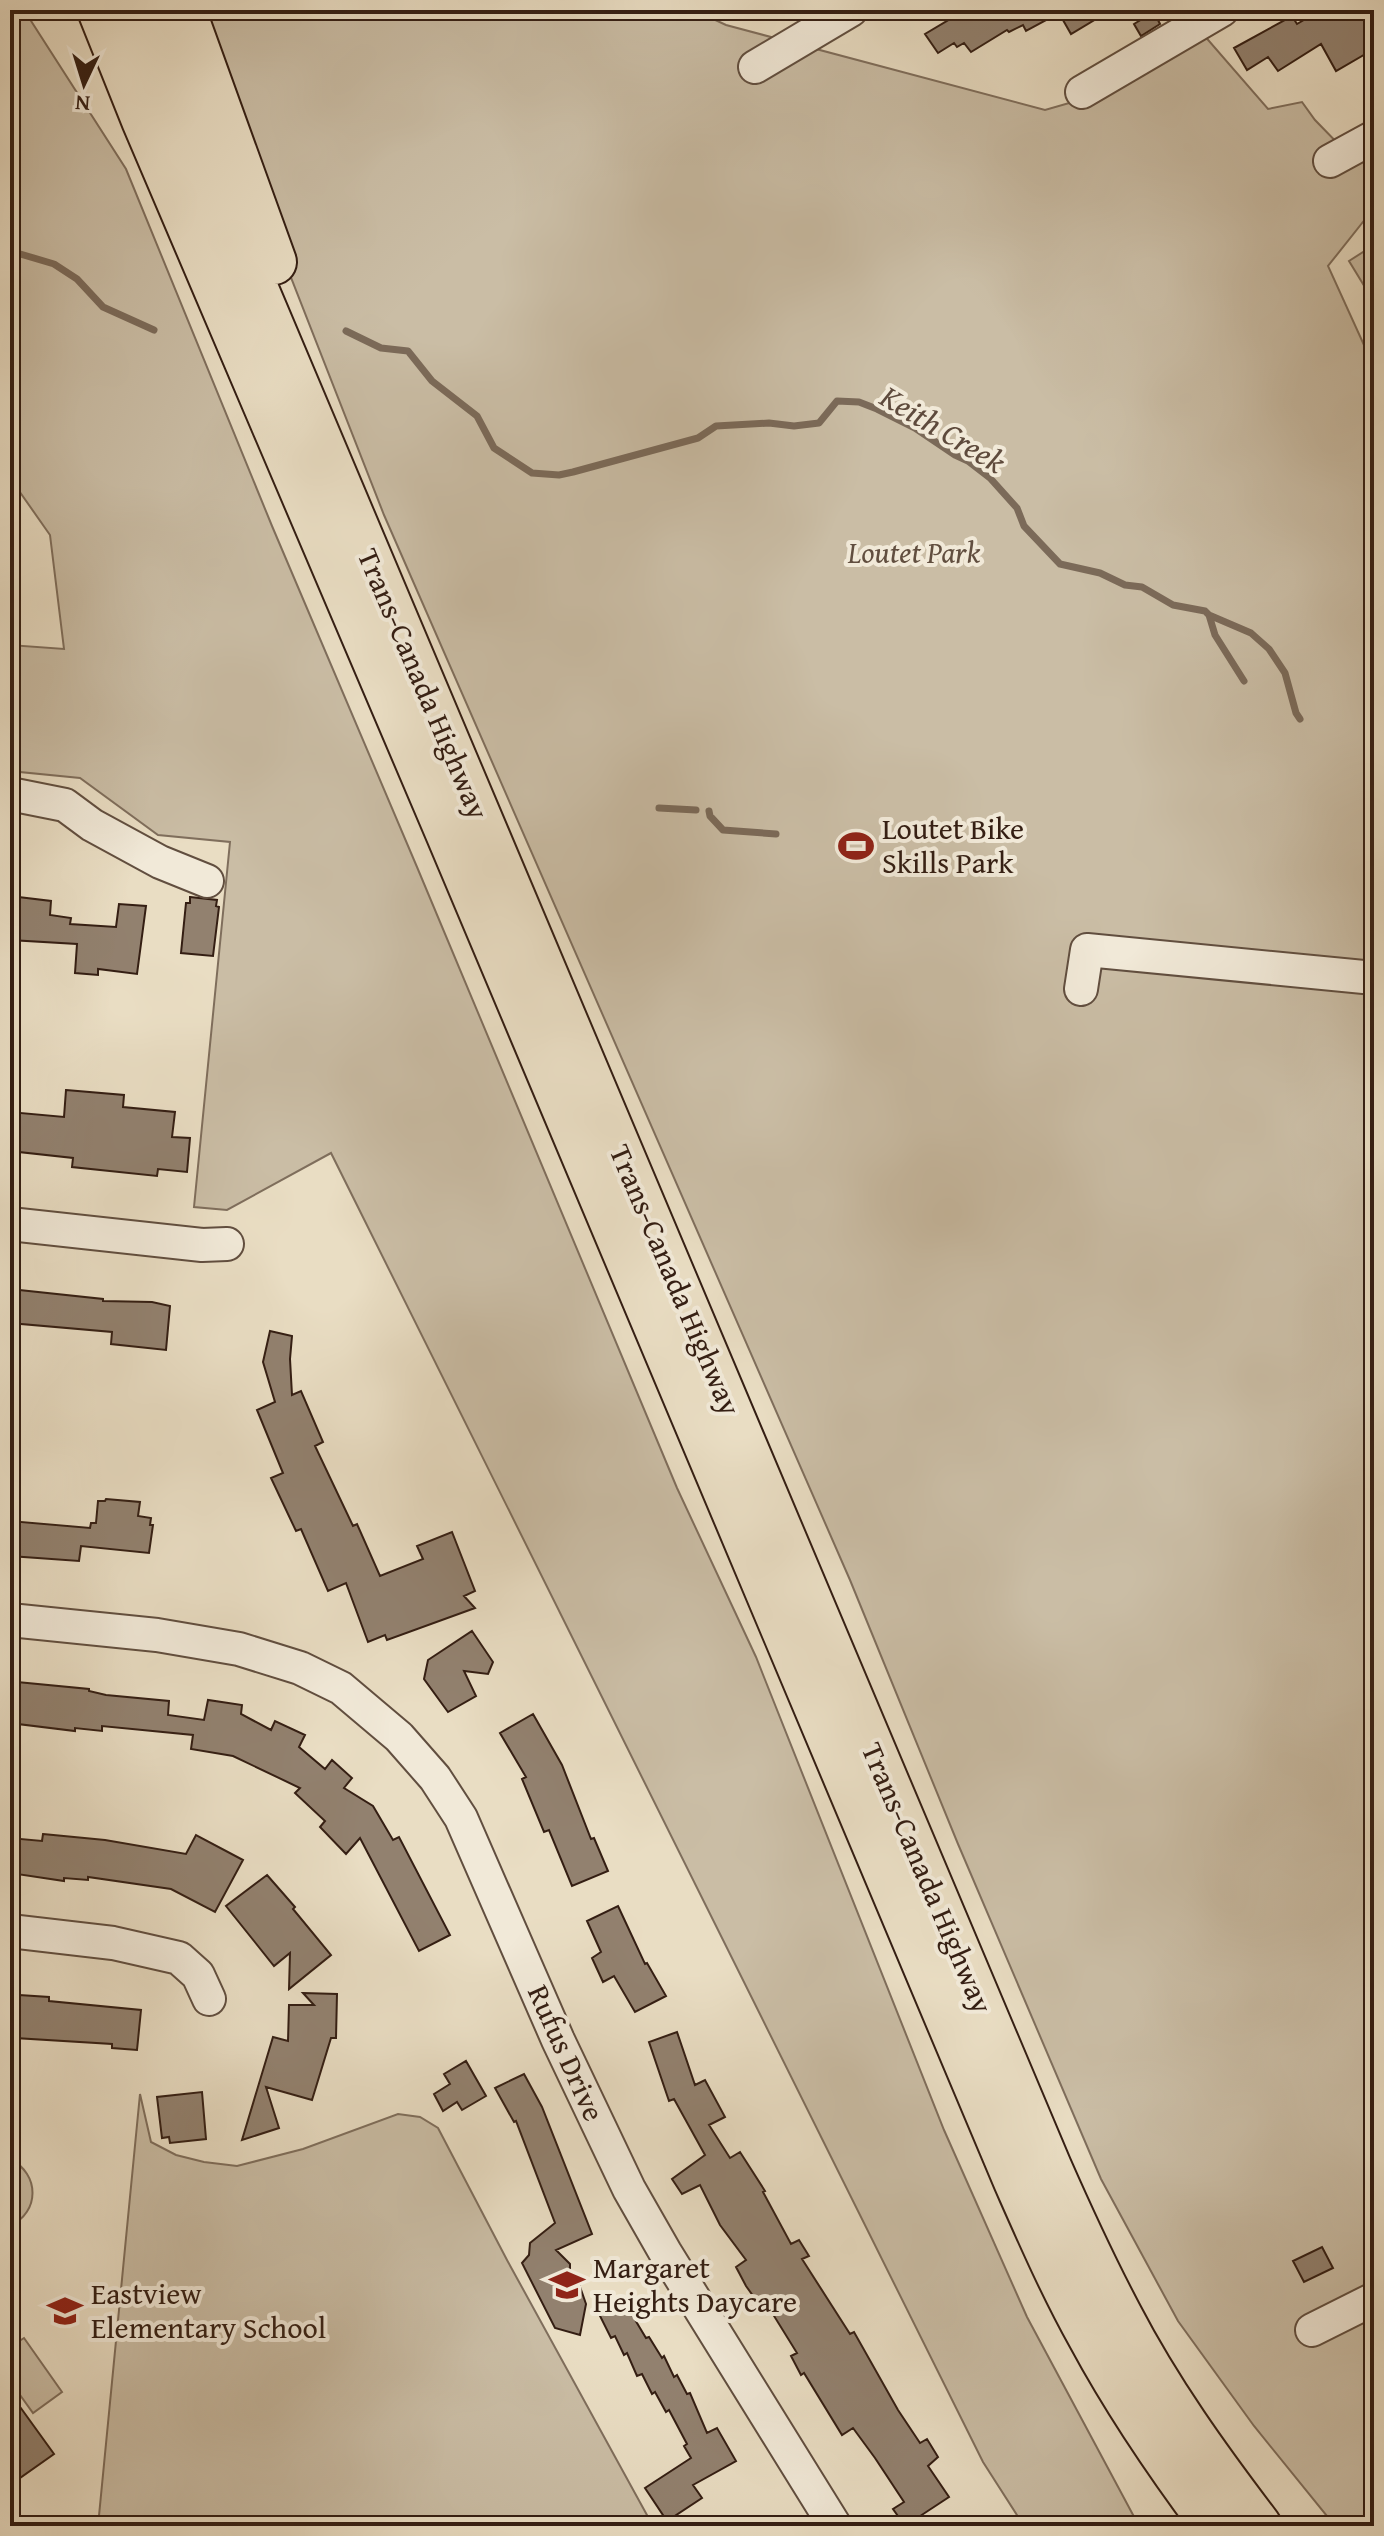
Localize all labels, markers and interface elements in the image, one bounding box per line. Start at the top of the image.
north arrow [44,44,124,124]
text: N [74,87,91,120]
water label: Keith Creek [871,372,1015,485]
park label: Loutet Park [847,530,981,574]
street label: Trans-Canada Highway [347,541,501,826]
place label: Loutet Bike Skills Park [882,806,1024,884]
sports icon: Loutet Bike Skills Park [837,827,875,865]
street label: Trans-Canada Highway [599,1137,753,1422]
street label: Trans-Canada Highway [851,1735,1005,2020]
street label: Rufus Drive [517,1977,617,2128]
place label: Margaret Heights Daycare [593,2245,797,2323]
school or university icon: Margaret Heights Daycare [548,2266,586,2304]
place label: Eastview Elementary School [91,2271,326,2349]
school or university icon: Eastview Elementary School [46,2292,84,2330]

